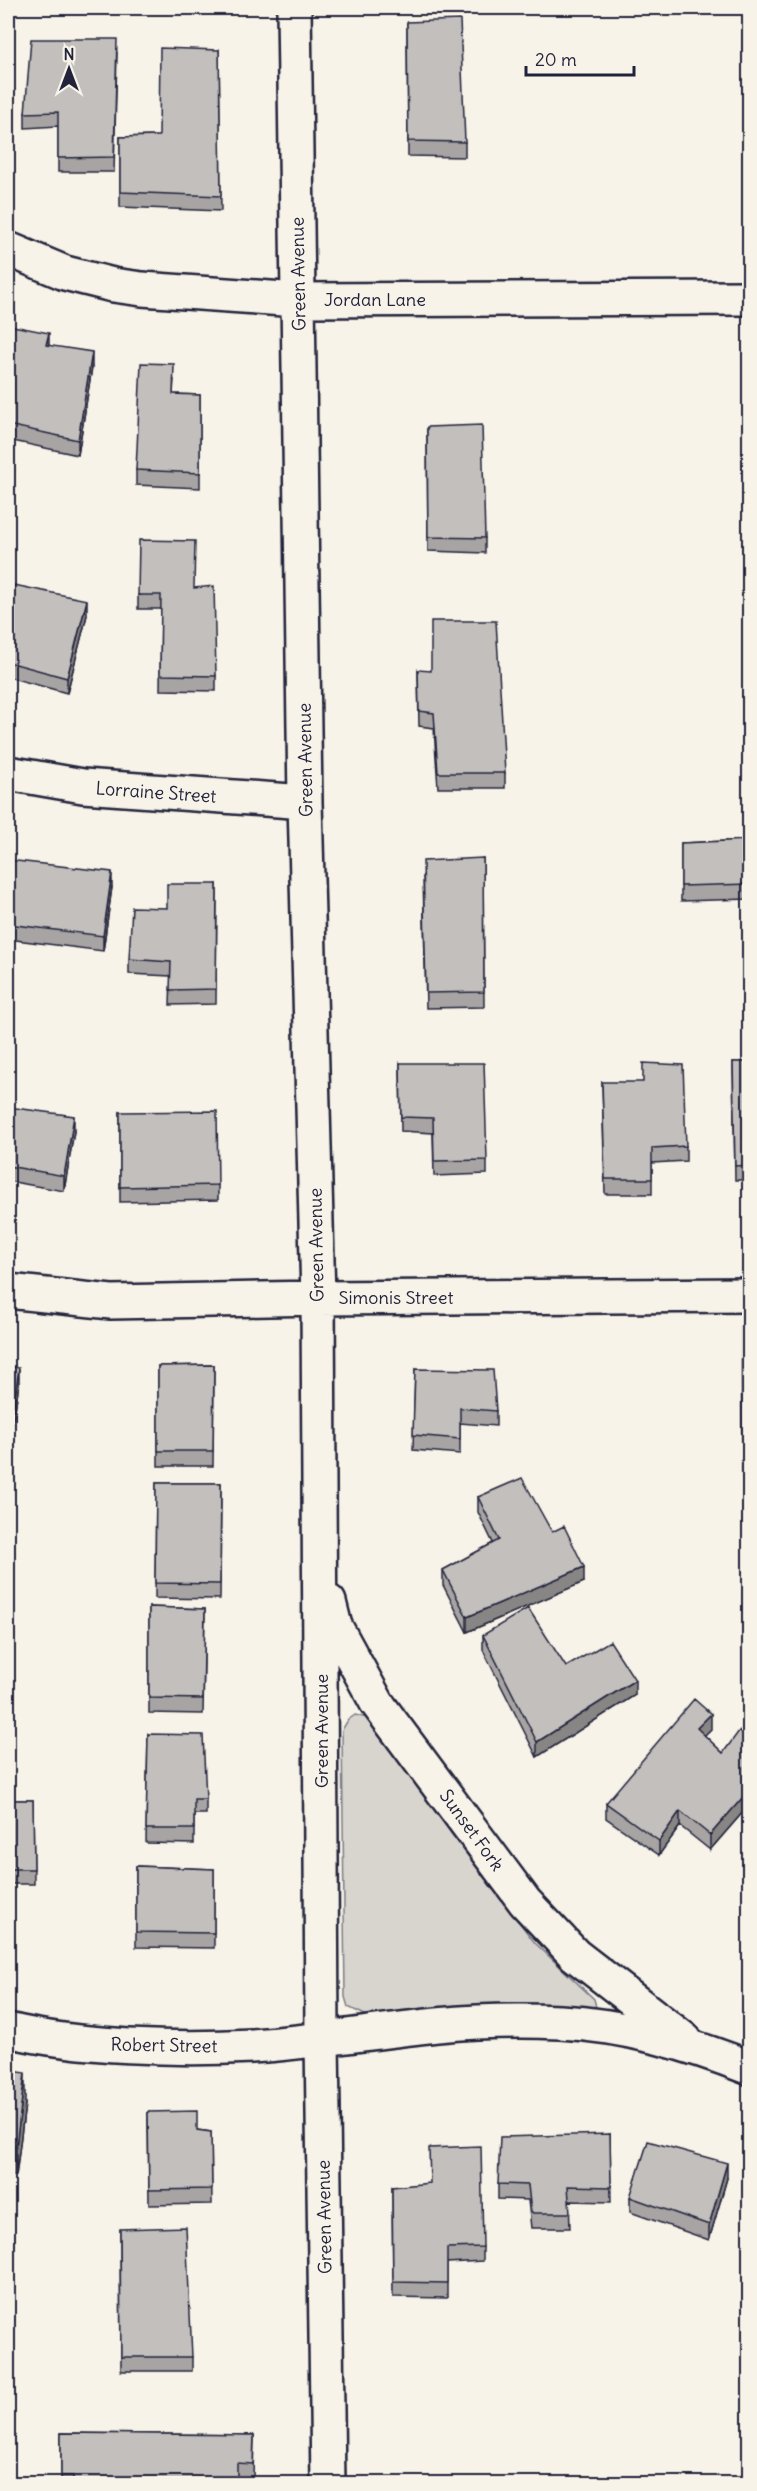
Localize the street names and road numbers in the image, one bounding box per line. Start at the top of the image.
street label: Green Avenue [286,217,310,331]
street label: Jordan Lane [324,288,426,311]
street label: Green Avenue [293,703,317,817]
street label: Lorraine Street [95,776,217,808]
street label: Green Avenue [304,1188,328,1302]
street label: Simonis Street [339,1286,453,1309]
street label: Green Avenue [310,1674,333,1788]
street label: Sunset Fork [435,1785,509,1875]
street label: Robert Street [110,2033,218,2057]
street label: Green Avenue [312,2160,336,2274]

